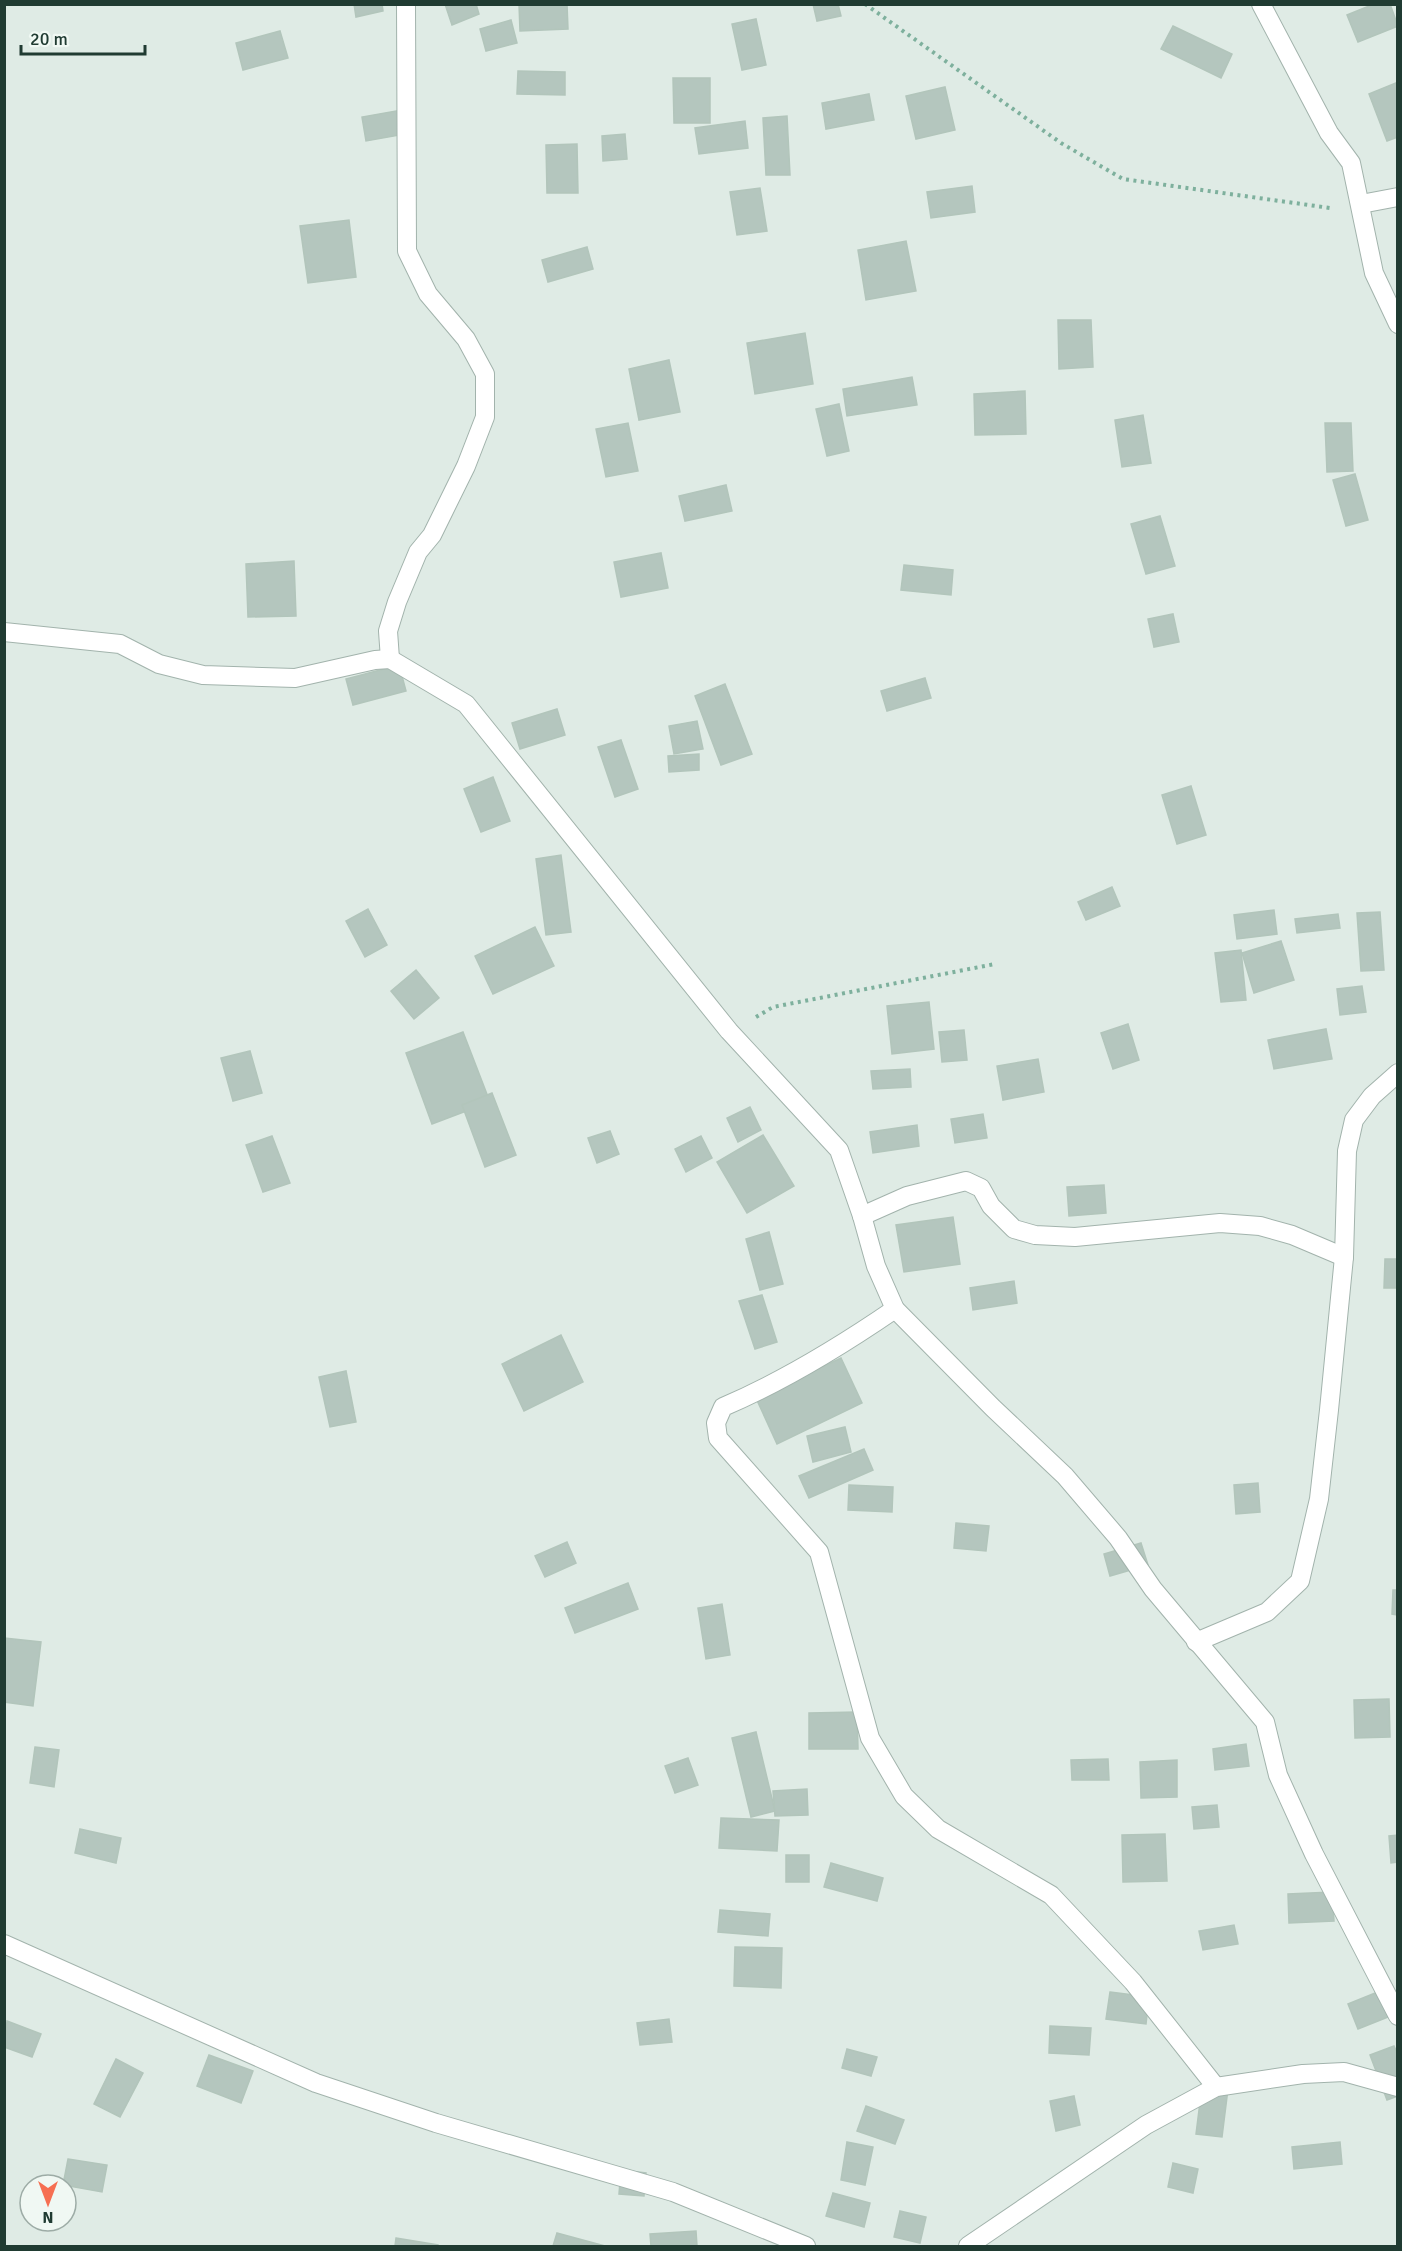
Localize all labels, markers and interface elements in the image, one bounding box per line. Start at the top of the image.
scale bar [21,18,146,56]
text: 20 m [30,28,68,50]
north arrow [18,2173,78,2233]
text: N [42,2207,54,2227]

